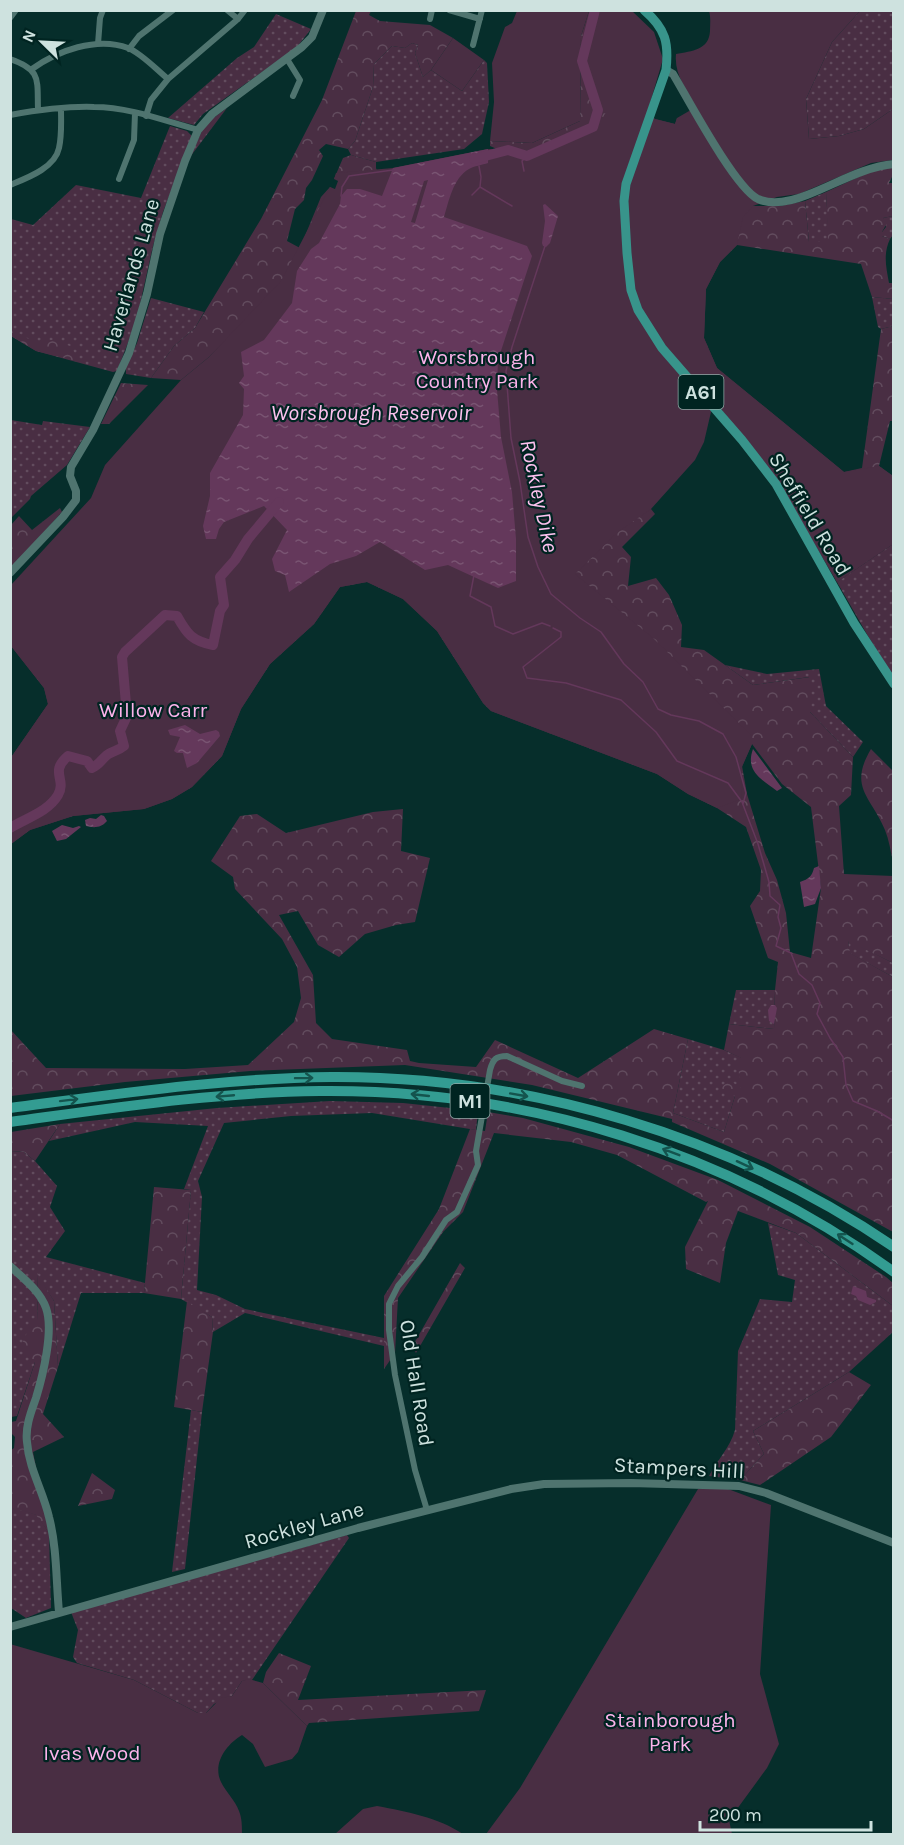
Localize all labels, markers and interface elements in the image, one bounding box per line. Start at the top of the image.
north arrow [12,12,72,72]
text: N [18,27,40,45]
street label: Haverlands Lane [98,196,164,354]
park label: Worsbrough Country Park [416,345,538,393]
road number: A61 [678,375,724,409]
water label: Worsbrough Reservoir [271,400,473,426]
water label: Rockley Dike [514,437,564,555]
street label: Sheffield Road [764,448,856,580]
park label: Willow Carr [99,698,207,722]
one-way arrow [294,1072,314,1084]
road number: M1 [450,1084,490,1118]
one-way arrow [411,1089,431,1100]
one-way arrow [509,1090,529,1101]
one-way arrow [216,1091,236,1102]
one-way arrow [58,1095,78,1106]
one-way arrow [662,1146,681,1157]
one-way arrow [736,1159,754,1171]
one-way arrow [837,1232,854,1244]
street label: Old Hall Road [395,1318,439,1448]
street label: Stampers Hill [613,1453,745,1483]
street label: Rockley Lane [241,1496,367,1554]
park label: Stainborough Park [604,1708,736,1756]
park label: Ivas Wood [43,1741,141,1765]
scale bar [700,1794,871,1832]
text: 200 m [709,1804,762,1826]

